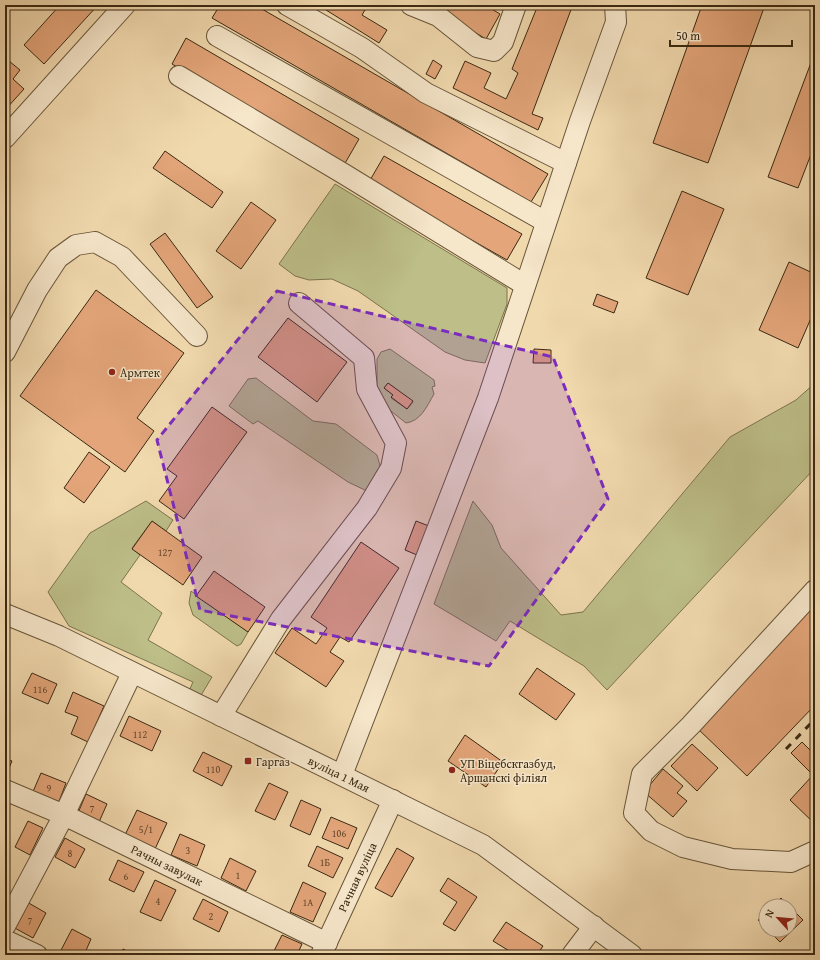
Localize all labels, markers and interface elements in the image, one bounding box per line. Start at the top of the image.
scale bar [670,22,792,48]
text: 50 m [676,27,700,44]
place label: Армтек [120,364,161,381]
marker: Армтек [107,367,117,377]
house number: 127 [158,545,172,560]
house number: 116 [33,682,47,697]
house number: 112 [133,727,147,742]
street label: вуліца 1 Мая [305,752,373,796]
place label: Гаргаз [256,753,290,770]
place label: УП Віцебскгазбуд, Аршанскі філіял [460,755,556,786]
marker: Гаргаз [243,756,253,766]
house number: 110 [206,762,220,777]
marker: УП Віцебскгазбуд, Аршанскі філіял [447,765,457,775]
house number: 9 [47,781,52,796]
house number: 7 [90,801,95,816]
house number: 5/1 [139,822,153,837]
house number: 106 [332,826,346,841]
street label: Рачная вуліца [334,839,381,914]
street label: Рачны завулак [128,840,206,890]
house number: 3 [186,843,191,858]
house number: 8 [68,846,73,861]
house number: 1Б [320,855,331,870]
house number: 1 [236,868,241,883]
house number: 6 [124,869,129,884]
house number: 4 [156,894,161,909]
house number: 1А [303,895,313,910]
north arrow [758,898,798,938]
text: N [760,906,778,920]
house number: 2 [209,909,214,924]
house number: 7 [28,913,33,928]

